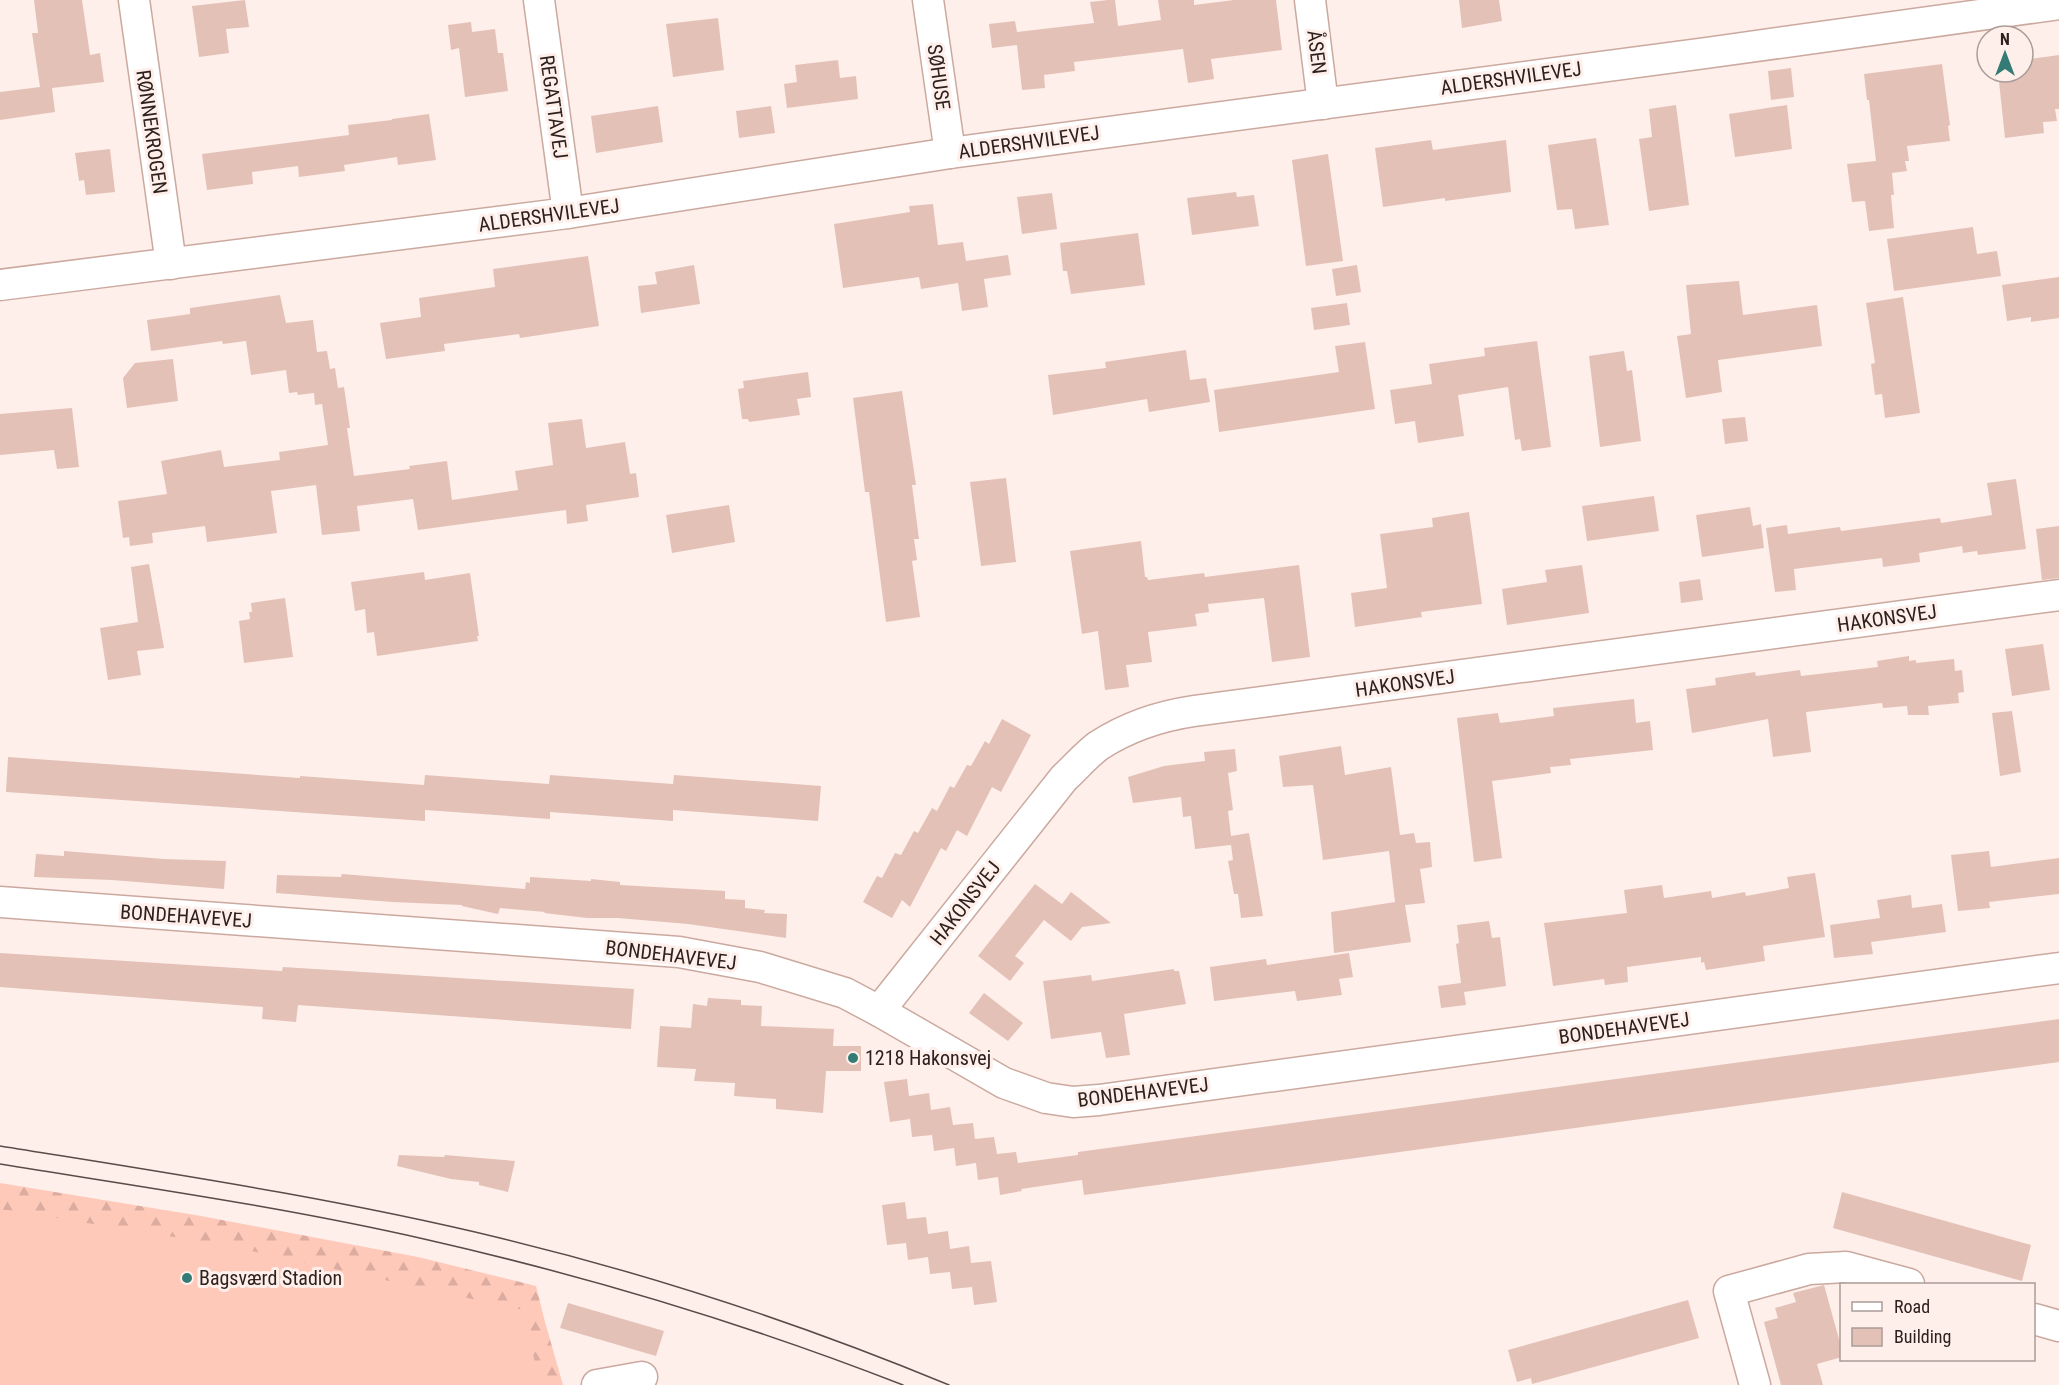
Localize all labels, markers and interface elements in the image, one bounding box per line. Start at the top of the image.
north arrow [1975,24,2035,84]
street label: ÅSEN [1302,29,1332,75]
text: N [2000,30,2010,49]
street label: SØHUSE [923,42,956,112]
street label: REGATTAVEJ [535,54,573,160]
street label: ALDERSHVILEVEJ [1439,56,1583,100]
street label: RØNNEKROGEN [131,68,173,196]
street label: ALDERSHVILEVEJ [957,120,1101,164]
street label: ALDERSHVILEVEJ [477,193,621,237]
street label: HAKONSVEJ [1836,599,1938,637]
street label: HAKONSVEJ [1354,664,1456,702]
street label: HAKONSVEJ [925,856,1005,950]
street label: BONDEHAVEVEJ [119,899,253,933]
street label: BONDEHAVEVEJ [604,935,738,975]
street label: BONDEHAVEVEJ [1557,1007,1691,1049]
place label: 1218 Hakonsvej [865,1046,991,1070]
marker: 1218 Hakonsvej [846,1051,860,1065]
street label: BONDEHAVEVEJ [1076,1072,1210,1112]
place label: Bagsværd Stadion [199,1266,342,1290]
marker: Bagsværd Stadion [180,1271,194,1285]
legend [1840,1283,2035,1361]
text: Road [1894,1296,1930,1317]
text: Building [1894,1326,1951,1347]

